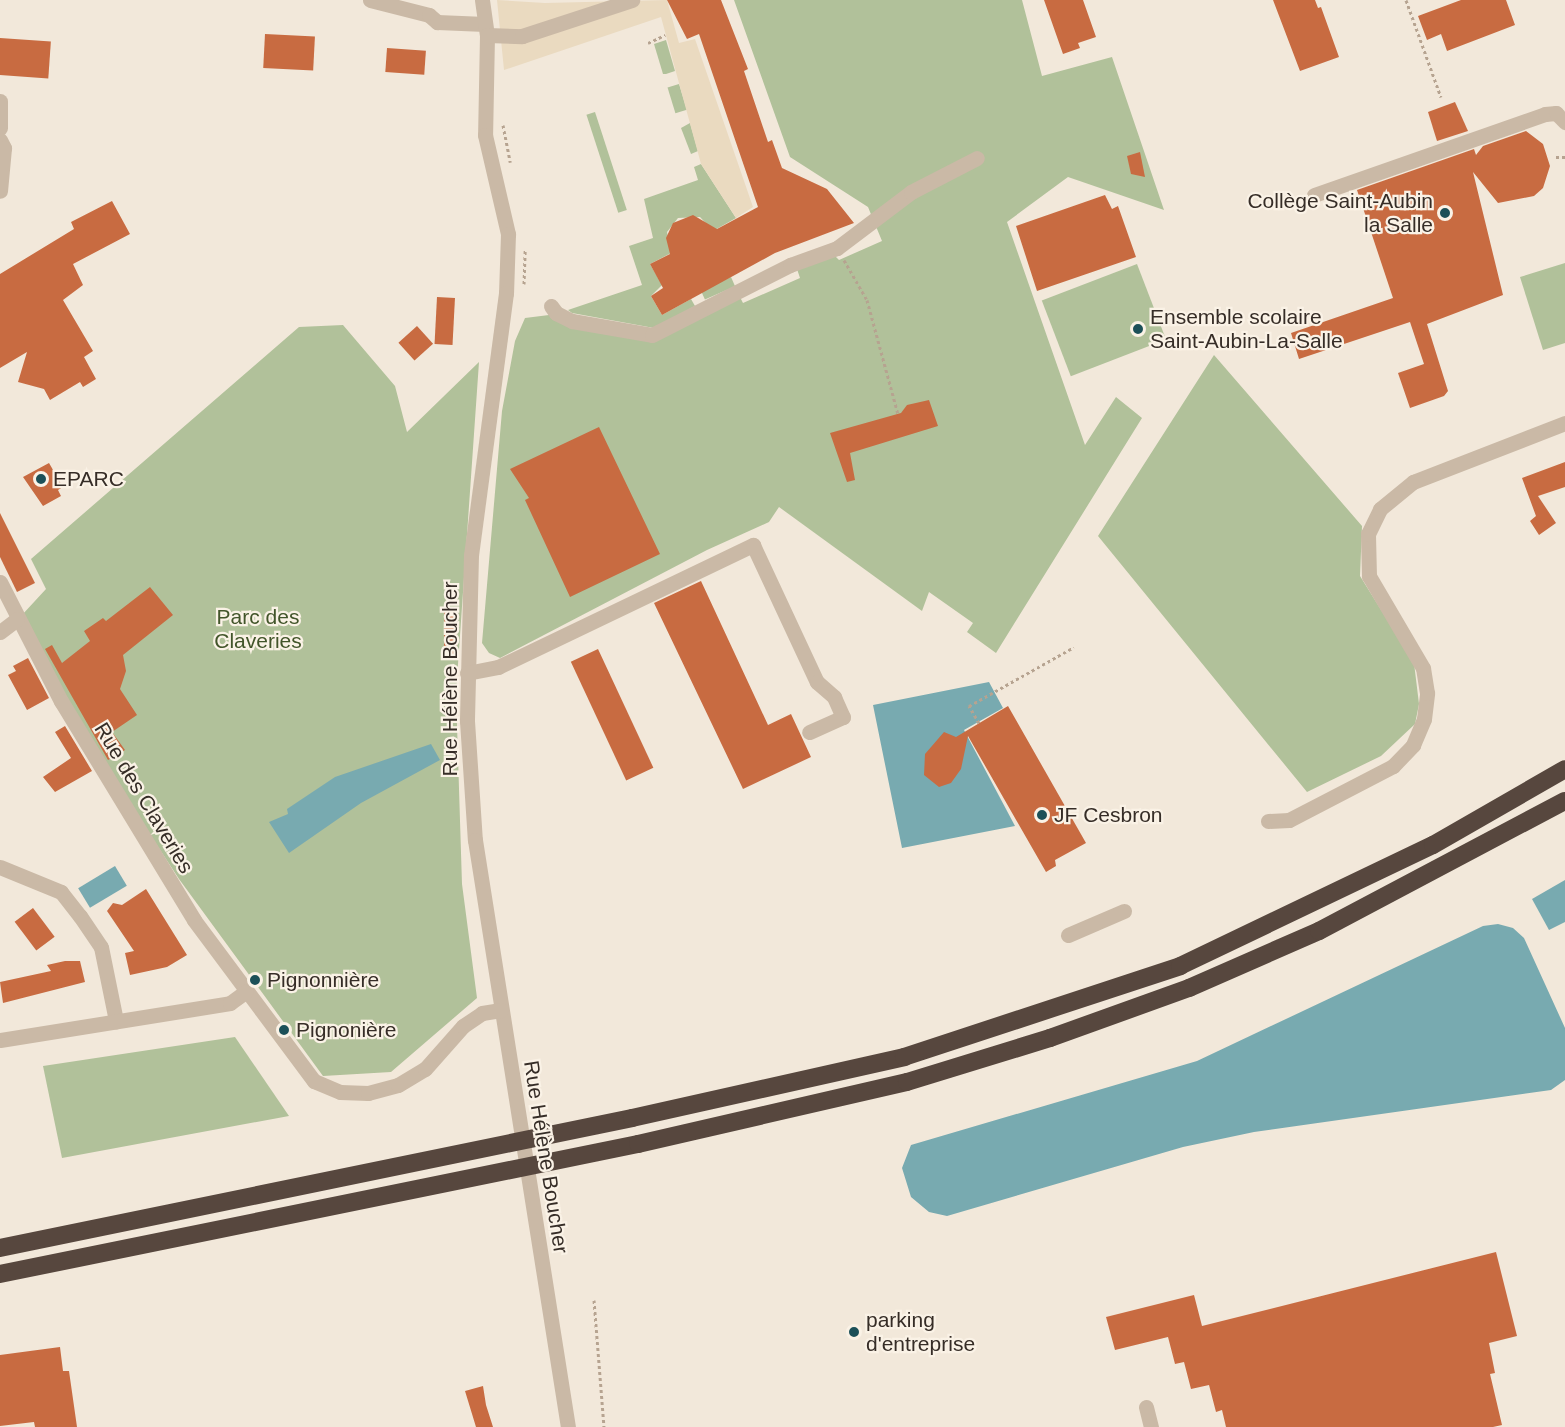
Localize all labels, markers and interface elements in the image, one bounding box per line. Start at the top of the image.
place label: Collège Saint-Aubin la Salle [1247,188,1433,238]
marker: Collège Saint-Aubin la Salle [1438,206,1452,220]
place label: Ensemble scolaire Saint-Aubin-La-Salle [1150,304,1343,354]
marker: Ensemble scolaire Saint-Aubin-La-Salle [1131,322,1145,336]
place label: EPARC [53,466,124,492]
marker: EPARC [34,472,48,486]
street label: Rue Hélène Boucher [437,582,463,776]
park label: Parc des Claveries [214,604,302,654]
street label: Rue des Claveries [89,718,199,878]
place label: JF Cesbron [1054,802,1163,828]
marker: JF Cesbron [1035,808,1049,822]
place label: Pignonnière [267,967,379,993]
marker: Pignonnière [248,973,262,987]
place label: Pignonière [296,1017,396,1043]
marker: Pignonière [277,1023,291,1037]
street label: Rue Hélène Boucher [518,1059,574,1255]
place label: parking d'entreprise [866,1307,975,1357]
marker: parking d'entreprise [847,1325,861,1339]

